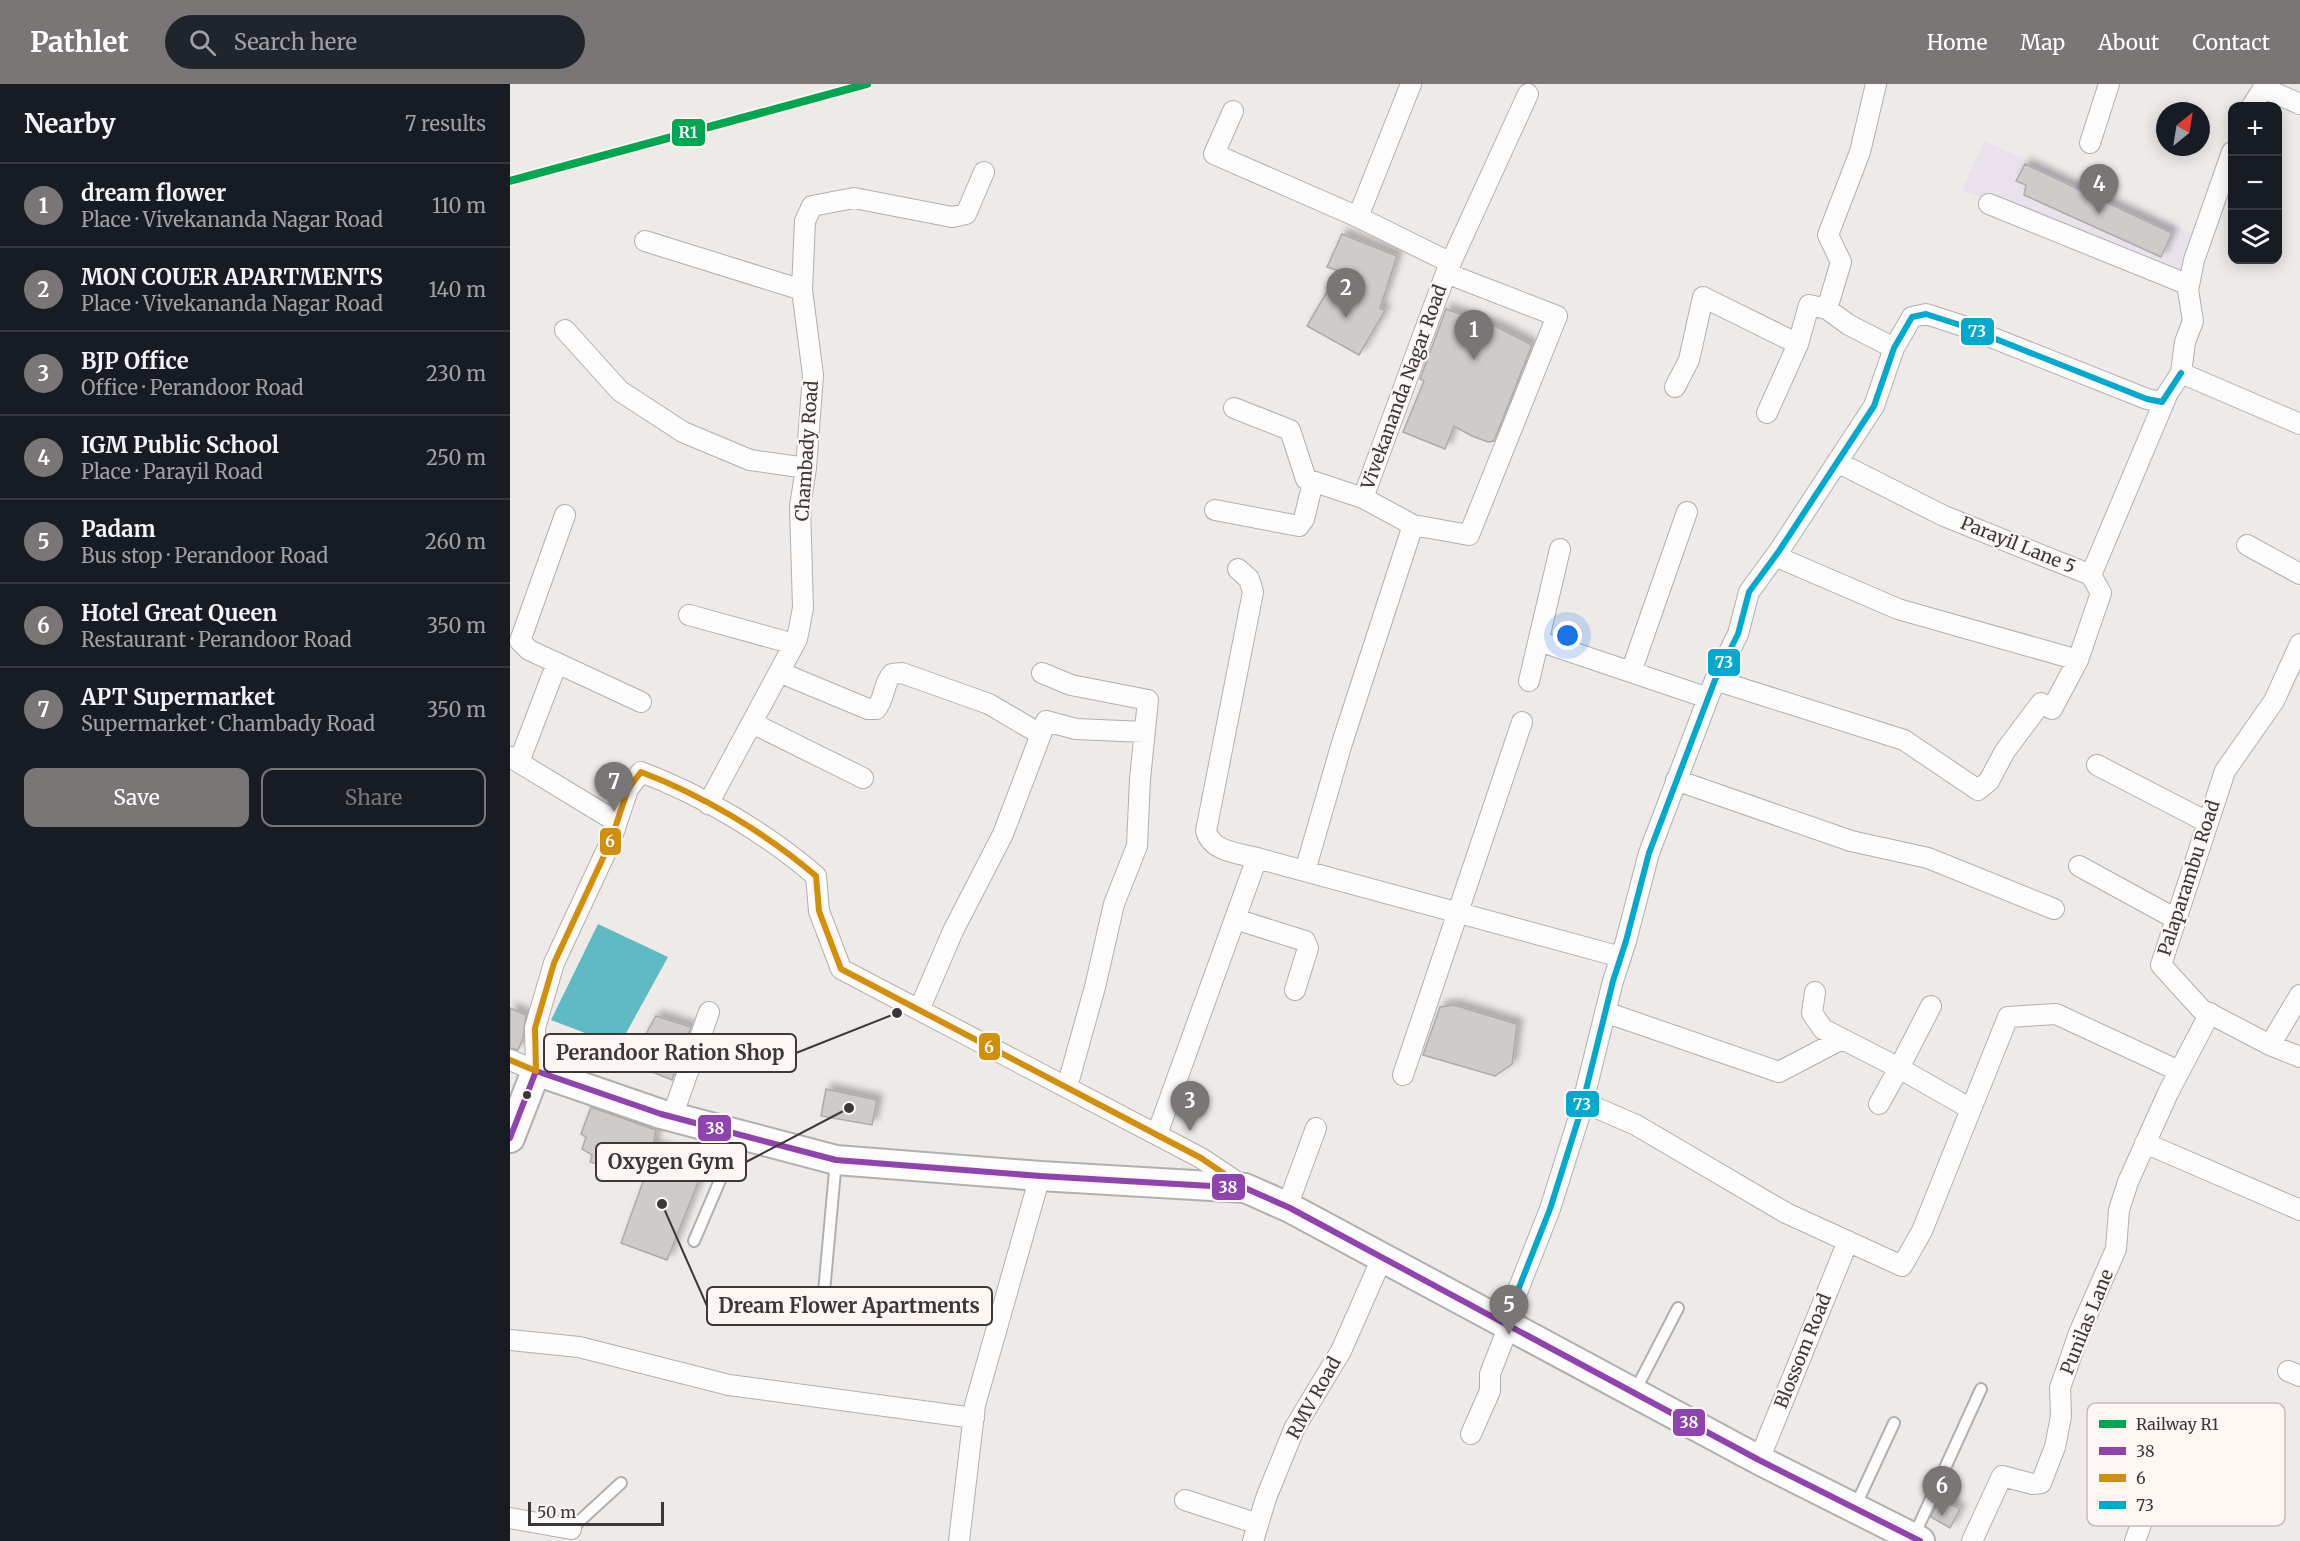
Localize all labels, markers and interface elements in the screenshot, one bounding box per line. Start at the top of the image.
search box [165,15,585,69]
text: Pathlet [30,24,129,60]
icon: search [186,26,219,59]
text: Search here [234,28,357,56]
text: Home [1927,29,1987,56]
text: Map [2020,29,2065,56]
text: About [2098,29,2159,56]
text: Contact [2192,29,2270,56]
north arrow [2156,102,2210,156]
map controls [2228,102,2282,264]
button: + [2228,102,2282,156]
text: Nearby [24,107,116,140]
text: 7 results [405,111,486,136]
line badge: R1 [671,118,706,147]
text: R1 [679,122,698,142]
button: − [2228,156,2282,210]
pin: 4 [2080,164,2118,214]
text: dream flower [81,179,226,207]
text: 1 [39,193,48,218]
text: 110 m [432,193,486,218]
text: Place · Vivekananda Nagar Road [81,207,383,232]
button: layers [2228,210,2282,264]
text: MON COUER APARTMENTS [81,263,383,291]
pin: 2 [1326,268,1366,318]
text: 2 [38,277,49,302]
text: 140 m [429,277,486,302]
street label: Vivekananda Nagar Road [1355,281,1451,493]
text: Place · Vivekananda Nagar Road [81,291,383,316]
pin: 1 [1454,310,1494,360]
line badge: 73 [1960,317,1995,346]
text: 73 [1968,321,1986,341]
text: BJP Office [81,347,189,375]
text: 3 [38,361,49,386]
text: 230 m [426,361,486,386]
text: Office · Perandoor Road [81,375,304,400]
street label: Chambady Road [790,380,823,522]
text: IGM Public School [81,431,279,459]
text: 4 [37,445,50,470]
text: 250 m [426,445,486,470]
text: Place · Parayil Road [81,459,263,484]
street label: Parayil Lane 5 [1957,511,2079,578]
text: Padam [81,515,156,543]
text: 5 [38,529,49,554]
text: 260 m [425,529,486,554]
text: Bus stop · Perandoor Road [81,543,328,568]
text: Hotel Great Queen [81,599,277,627]
text: 6 [37,613,50,638]
text: 350 m [427,613,486,638]
your location [1553,621,1582,650]
text: Restaurant · Perandoor Road [81,627,352,652]
line badge: 73 [1707,648,1741,677]
text: 73 [1715,652,1733,672]
text: APT Supermarket [81,683,275,711]
text: 7 [38,697,50,722]
text: 350 m [427,697,486,722]
text: Supermarket · Chambady Road [81,711,375,736]
pin: 7 [594,762,634,812]
button: Save [24,768,249,827]
button: Share [261,768,486,827]
street label: Palaparambu Road [2152,797,2225,959]
line badge: 6 [599,827,622,856]
text: 6 [605,831,615,851]
line badge: 6 [978,1032,1001,1061]
callout: Perandoor Ration Shop [544,1034,796,1072]
text: 6 [984,1037,994,1057]
text: Perandoor Ration Shop [556,1040,785,1065]
pin: 3 [1170,1082,1210,1131]
unlabelled marker [521,1089,533,1101]
line badge: 73 [1565,1090,1600,1118]
text: 73 [1573,1094,1591,1114]
line badge: 38 [697,1114,732,1142]
text: 38 [706,1118,725,1138]
callout: Oxygen Gym [596,1143,746,1181]
text: Oxygen Gym [608,1149,734,1174]
line badge: 38 [1211,1173,1246,1201]
text: 38 [1219,1177,1238,1197]
street label: Punilas Lane [2055,1266,2118,1378]
pin: 5 [1490,1286,1528,1335]
callout: Dream Flower Apartments [707,1287,992,1325]
street label: Blossom Road [1769,1290,1836,1412]
text: Dream Flower Apartments [718,1293,980,1318]
street label: RMV Road [1282,1352,1346,1443]
legend [2087,1403,2285,1526]
line badge: 38 [1672,1408,1706,1437]
text: 38 [1680,1412,1699,1432]
text: Railway R1 [2136,1414,2219,1434]
text: 38 [2136,1441,2155,1461]
pin: 6 [1922,1466,1962,1516]
text: 6 [2136,1468,2146,1488]
text: 73 [2136,1495,2154,1515]
scale bar [528,1499,664,1526]
text: 50 m [537,1502,576,1522]

